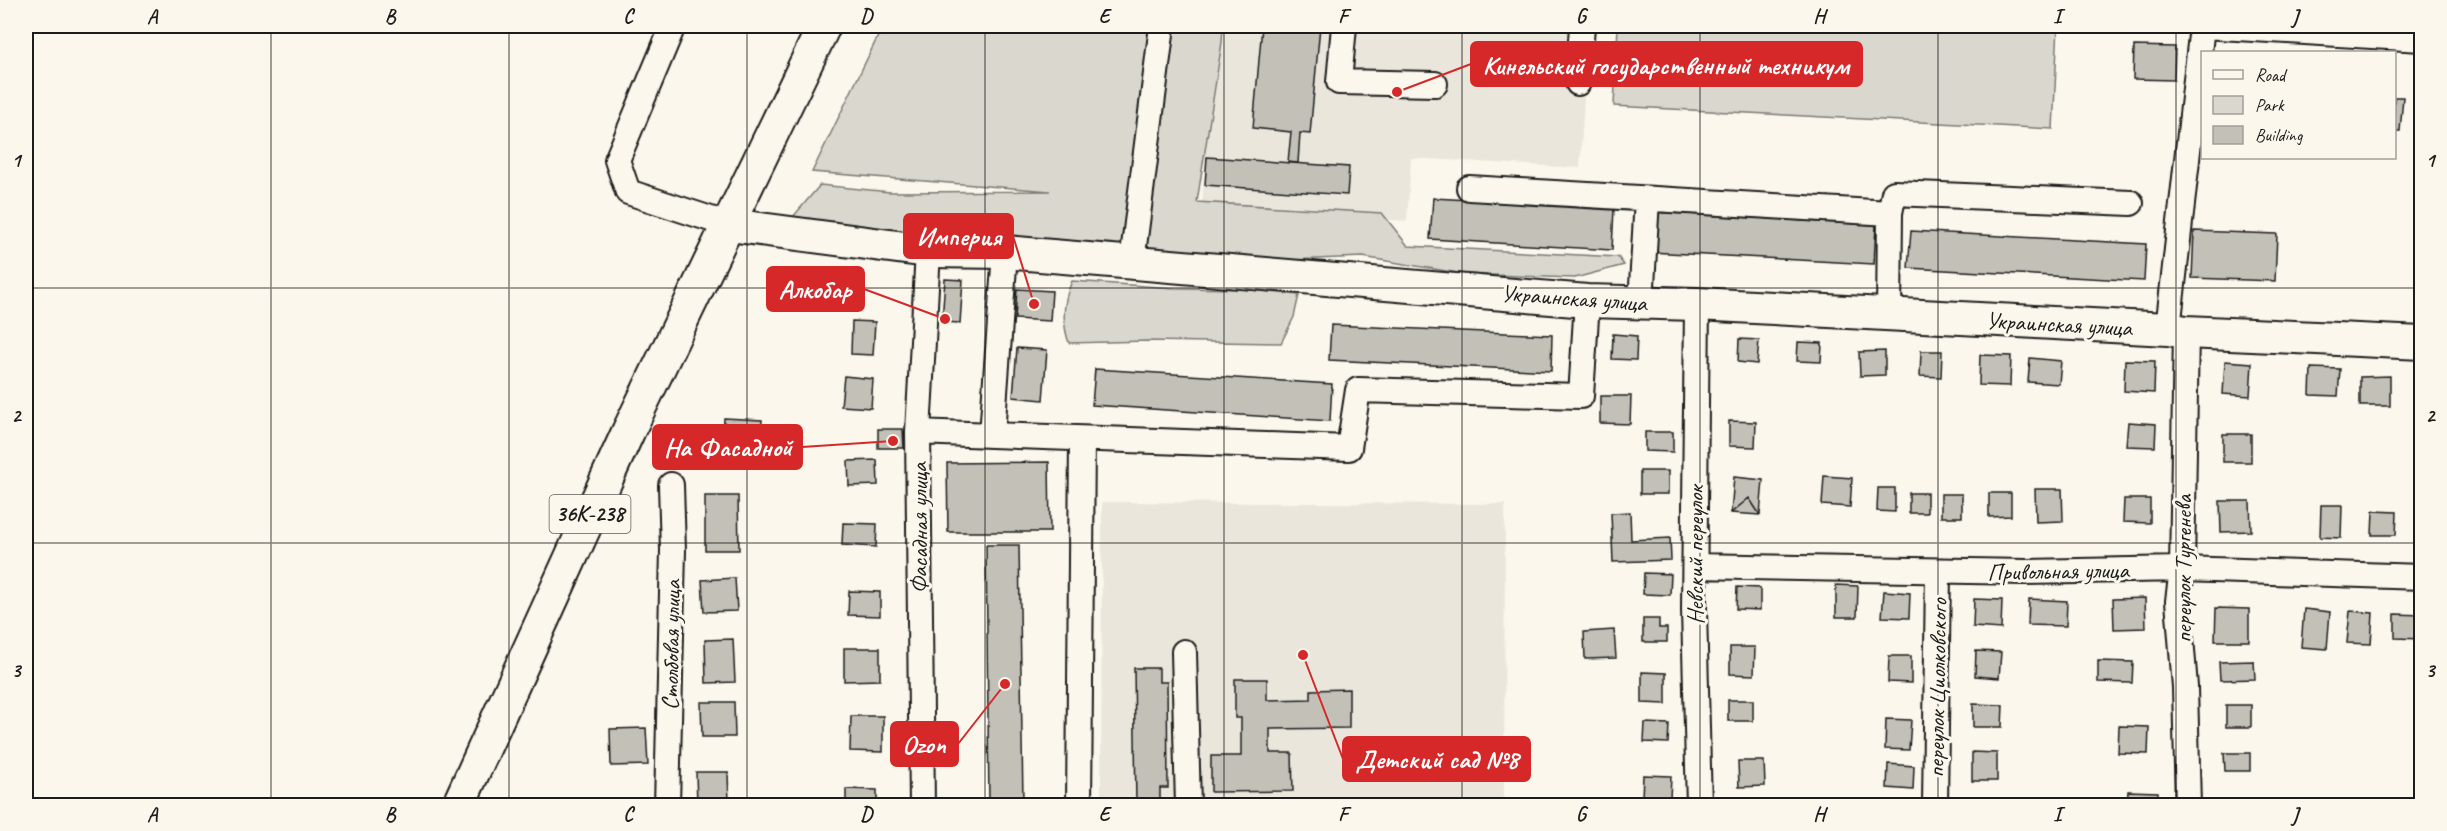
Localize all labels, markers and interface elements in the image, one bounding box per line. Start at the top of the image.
text: A [147,4,159,29]
text: B [385,4,397,29]
text: C [623,4,635,29]
text: D [860,4,874,29]
text: E [1099,4,1113,29]
text: F [1338,4,1352,29]
text: G [1576,4,1589,29]
text: H [1813,4,1828,29]
text: I [2053,4,2066,29]
text: J [2290,4,2302,29]
callout: Кинельский государственный техникум [1471,42,1862,86]
text: Кинельский государственный техникум [1483,49,1851,82]
legend [2201,51,2396,159]
text: Road [2255,64,2288,86]
text: Park [2255,94,2285,116]
text: Building [2255,124,2304,146]
text: 1 [12,148,23,173]
text: 1 [2426,148,2437,173]
callout: Империя [904,214,1013,258]
text: Империя [917,220,1003,253]
callout: Алкобар [767,267,864,311]
text: Алкобар [779,273,854,306]
street label: Украинская улица [1500,278,1649,318]
street label: Украинская улица [1985,305,2134,343]
text: 2 [12,403,23,428]
text: 2 [2426,403,2437,428]
callout: На Фасадной [653,425,802,469]
text: На Фасадной [664,431,794,464]
street label: Фасадная улица [904,461,934,594]
street label: Невский переулок [1680,483,1710,624]
street label: переулок Тургенева [2168,494,2198,643]
road number: 36К-238 [550,495,630,533]
street label: Привольная улица [1987,555,2131,587]
street label: Столбовая улица [655,578,687,710]
street label: переулок Циолковского [1920,597,1954,778]
text: 3 [12,658,23,683]
text: 3 [2426,658,2437,683]
callout: Ozon [891,722,958,766]
text: Ozon [902,728,947,761]
callout: Детский сад №8 [1343,737,1530,781]
text: Детский сад №8 [1356,743,1522,776]
text: A [147,802,159,827]
text: B [385,802,397,827]
text: C [623,802,635,827]
text: D [860,802,874,827]
text: E [1099,802,1113,827]
text: F [1338,802,1352,827]
text: G [1576,802,1589,827]
text: H [1813,802,1828,827]
text: I [2053,802,2066,827]
text: J [2290,802,2302,827]

